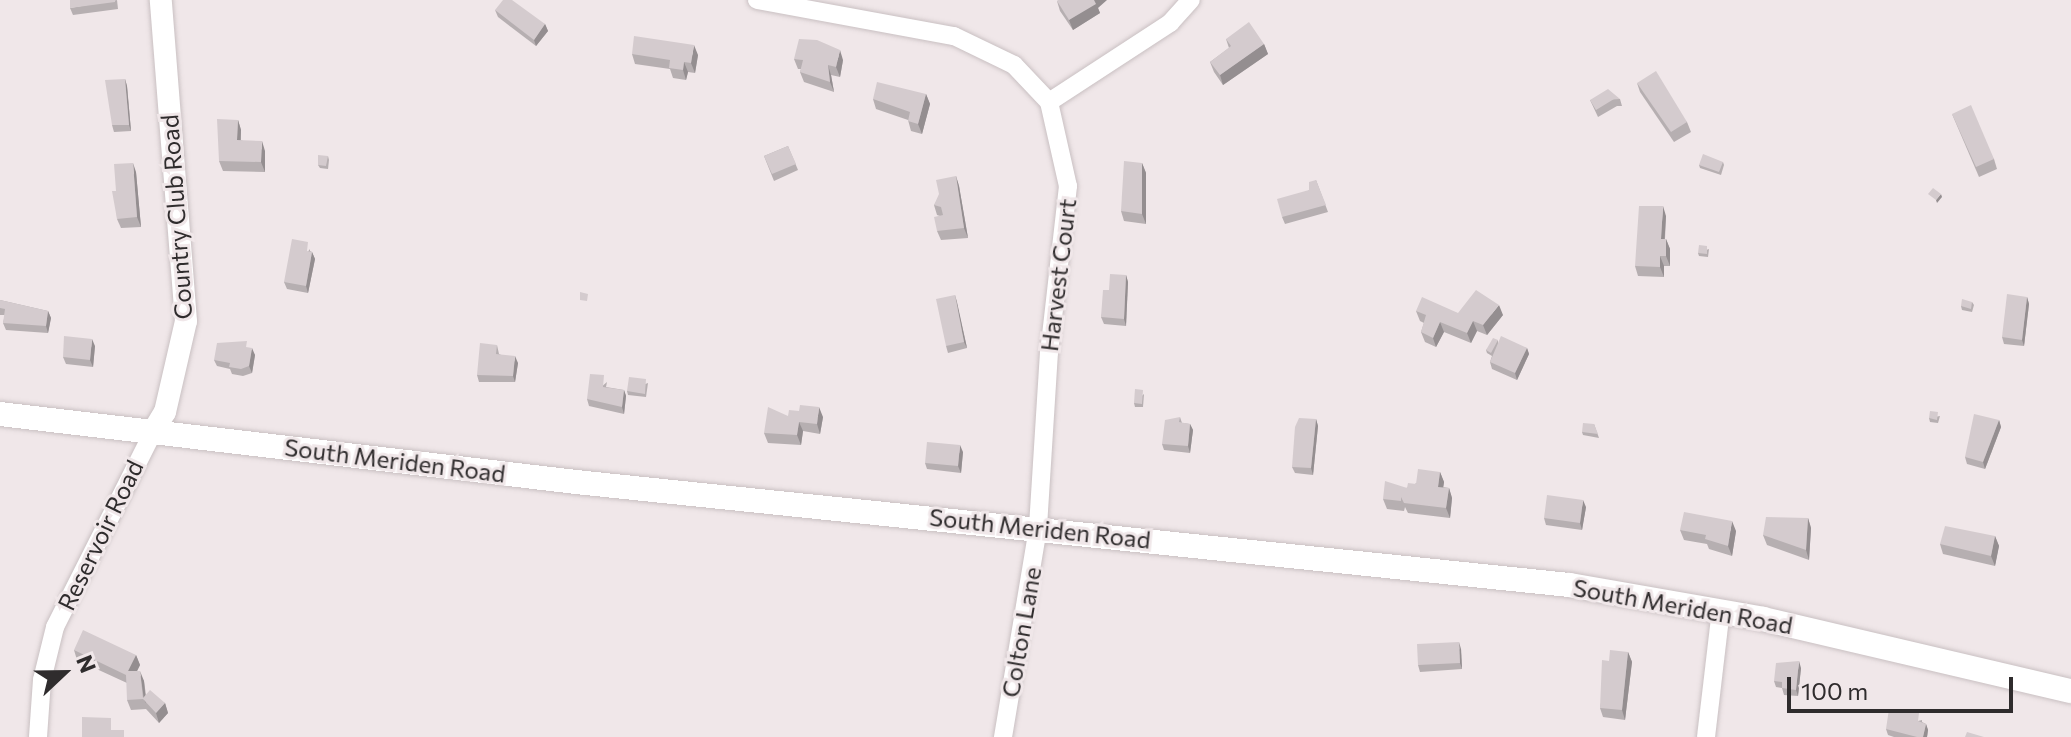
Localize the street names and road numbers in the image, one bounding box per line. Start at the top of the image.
street label: Country Club Road [154,114,198,320]
street label: Harvest Court [1034,197,1082,353]
street label: South Meriden Road [283,432,507,488]
street label: Reservoir Road [51,455,149,615]
street label: South Meriden Road [928,502,1152,554]
street label: Colton Lane [995,565,1047,699]
street label: South Meriden Road [1571,573,1795,639]

